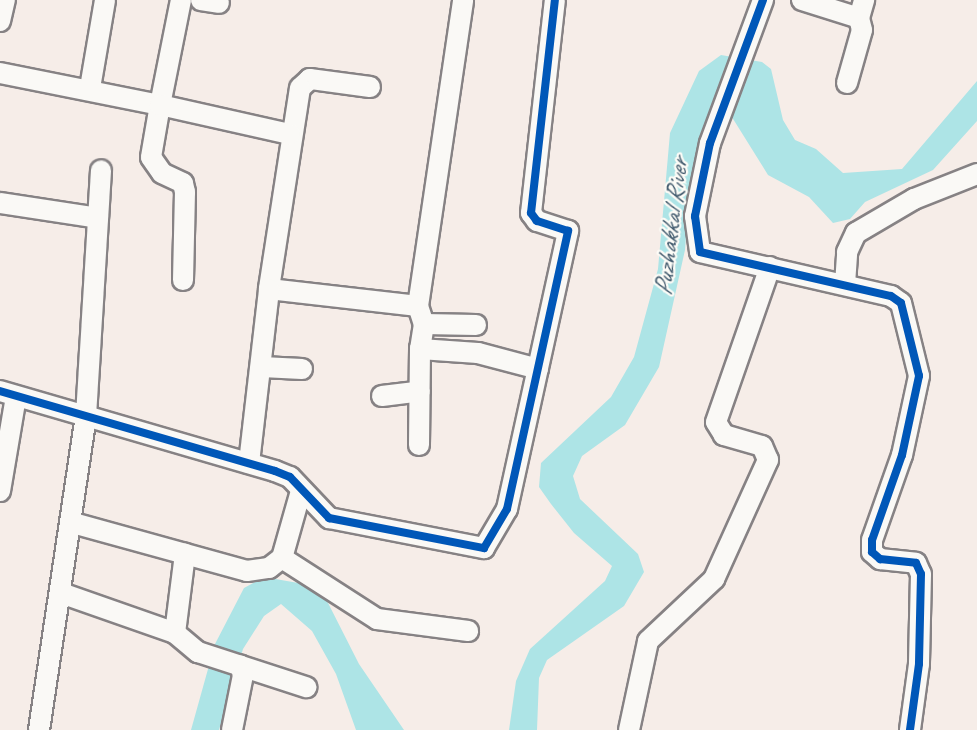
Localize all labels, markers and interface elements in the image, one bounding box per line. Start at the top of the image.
water label: Puzhakkal River [647,157,695,297]

